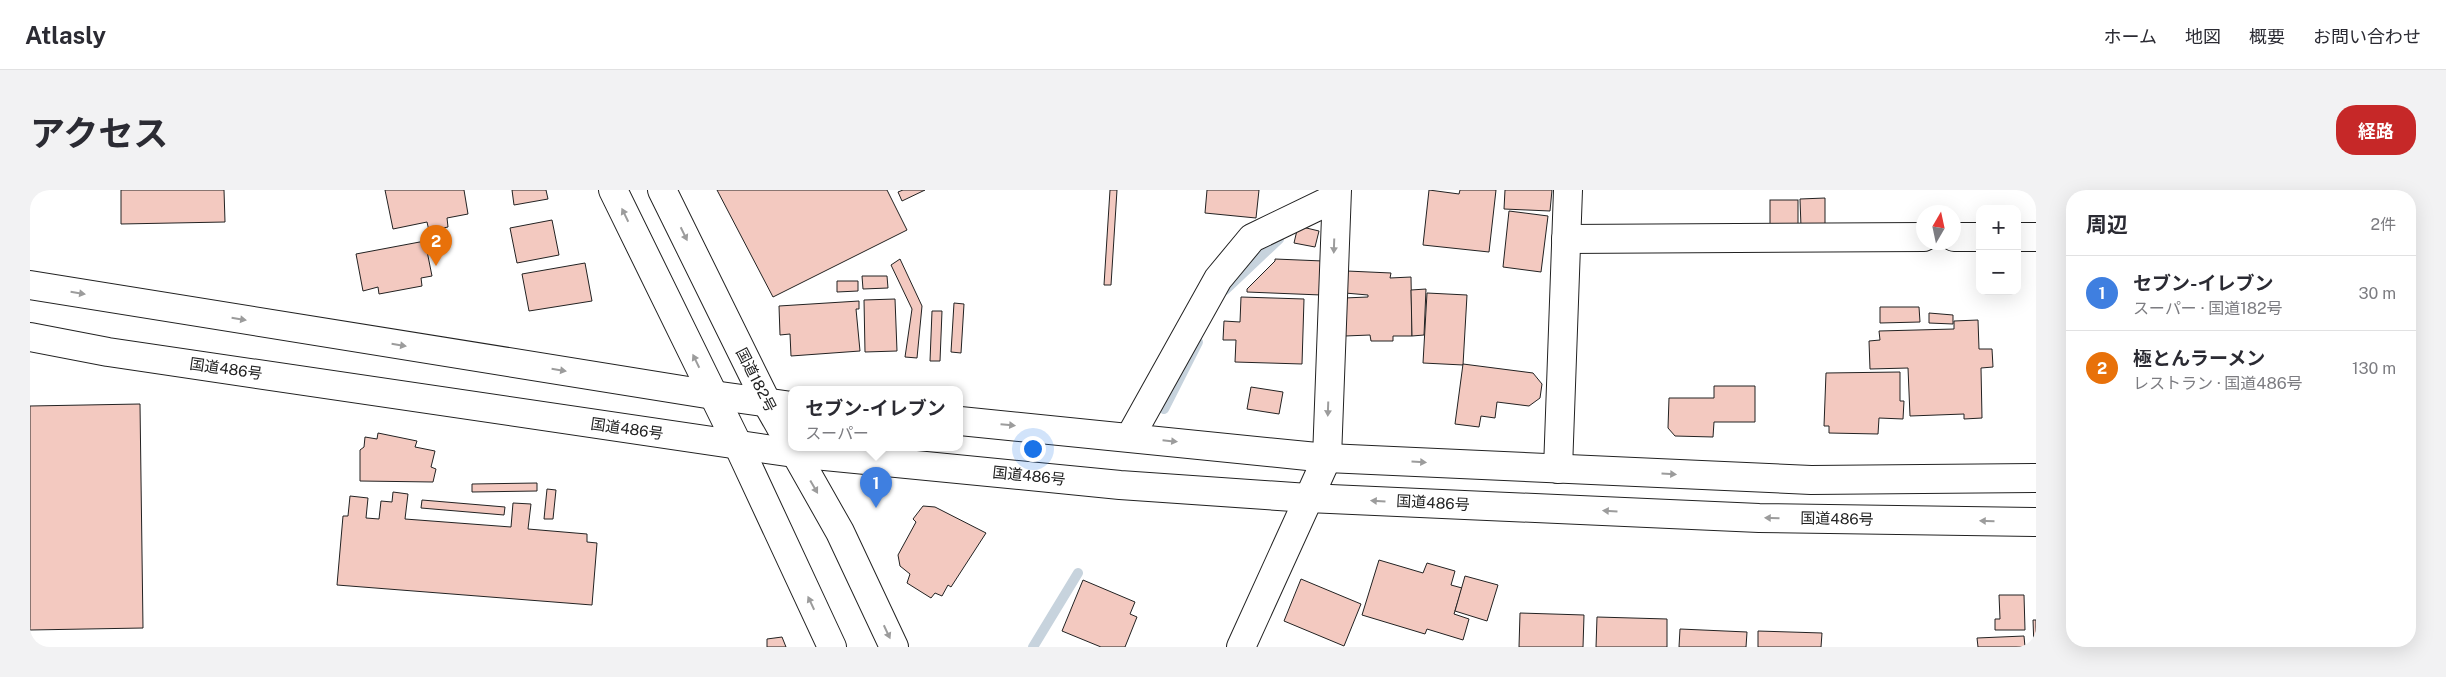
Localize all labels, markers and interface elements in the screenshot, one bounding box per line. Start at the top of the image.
text: Atlasly [25,21,106,49]
text: ホーム [2104,26,2157,47]
text: 地図 [2185,26,2221,47]
text: 概要 [2249,26,2285,47]
text: お問い合わせ [2313,26,2421,47]
button: 経路 [2336,105,2416,155]
text: アクセス [30,113,168,154]
north arrow [1916,205,1961,250]
map controls [1976,205,2021,295]
button: + [1976,205,2021,250]
one-way arrow [621,208,629,222]
text: 周辺 [2086,212,2128,237]
text: 2件 [2370,215,2396,234]
pin: 2 [420,225,452,266]
one-way arrow [680,227,688,241]
one-way arrow [1329,239,1337,255]
button: − [1976,250,2021,295]
text: セブン-イレブン [2133,272,2273,294]
text: 1 [2099,284,2105,303]
text: 30 m [2359,284,2396,303]
one-way arrow [70,289,86,297]
text: スーパー · 国道182号 [2133,299,2283,318]
one-way arrow [231,315,247,323]
one-way arrow [391,341,407,349]
street label: 国道182号 [733,345,780,415]
text: 極とんラーメン [2133,347,2265,369]
one-way arrow [692,354,700,368]
street label: 国道486号 [189,355,264,382]
text: 2 [2097,359,2107,378]
text: 130 m [2352,359,2396,378]
one-way arrow [552,367,568,375]
text: レストラン · 国道486号 [2133,374,2303,393]
popup [788,386,963,451]
text: セブン-イレブン [805,397,946,419]
one-way arrow [1324,401,1332,417]
street label: 国道486号 [590,415,665,442]
one-way arrow [1001,422,1017,430]
text: スーパー [805,424,869,443]
your location [1020,436,1046,462]
one-way arrow [1162,437,1178,445]
one-way arrow [1411,459,1427,467]
street label: 国道486号 [992,463,1066,488]
pin: 1 [860,467,892,508]
one-way arrow [1661,470,1677,478]
one-way arrow [809,481,818,494]
street label: 国道486号 [1396,492,1470,513]
one-way arrow [1369,496,1385,504]
one-way arrow [1602,507,1618,515]
street label: 国道486号 [1800,509,1874,528]
one-way arrow [1764,514,1780,522]
one-way arrow [1979,517,1995,525]
one-way arrow [807,596,815,610]
one-way arrow [883,625,891,639]

